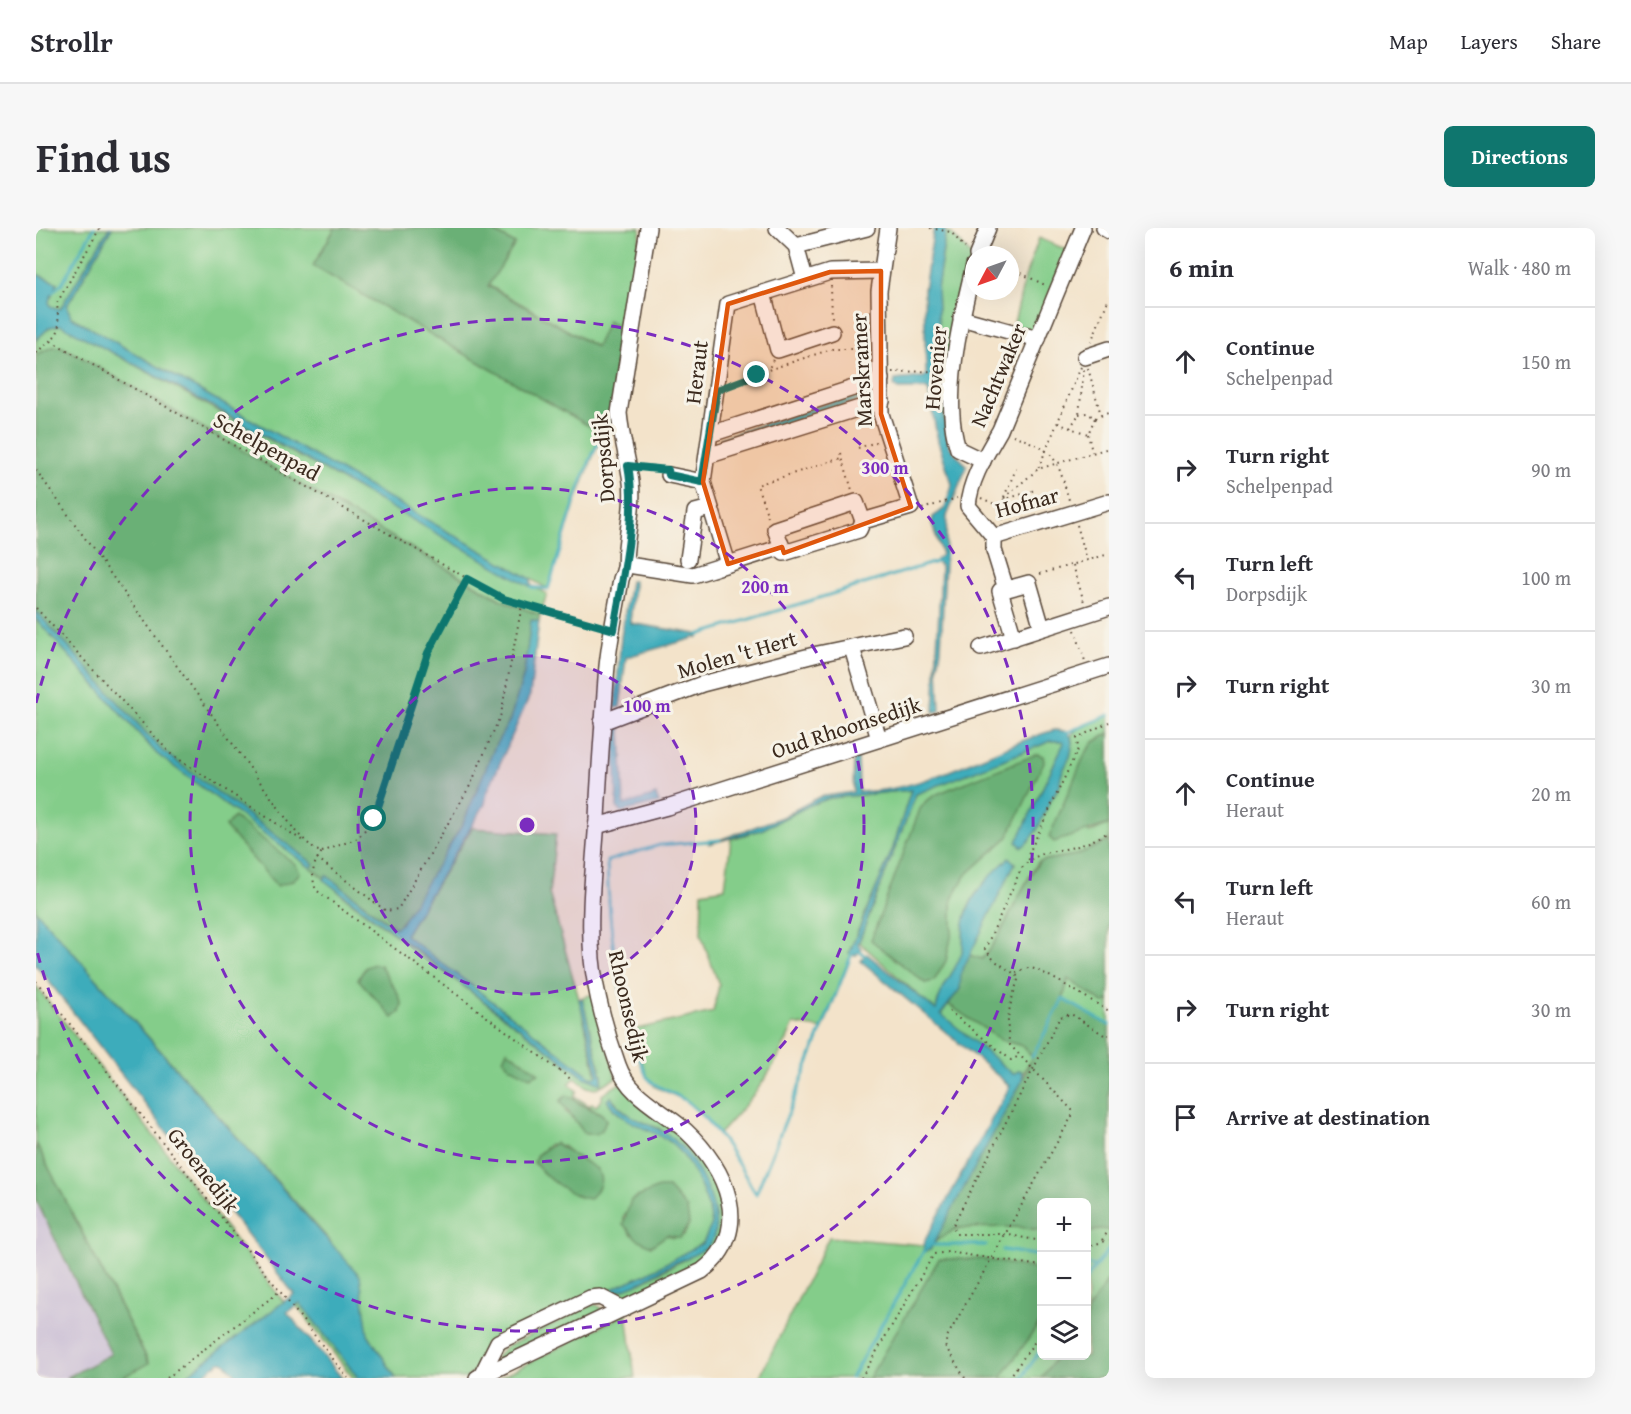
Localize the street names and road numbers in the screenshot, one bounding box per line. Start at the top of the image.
street label: Marskramer [842,312,880,428]
street label: Nachtwaker [962,318,1034,432]
street label: Hovenier [915,325,955,411]
street label: Heraut [676,338,716,406]
street label: Schelpenpad [208,404,326,489]
street label: Dorpsdijk [583,411,623,504]
street label: Hofnar [992,478,1062,526]
street label: Molen 't Hert [673,622,801,686]
street label: Oud Rhoonsedijk [767,687,926,766]
street label: Rhoonsedijk [601,947,658,1066]
street label: Groenedijk [160,1120,248,1220]

